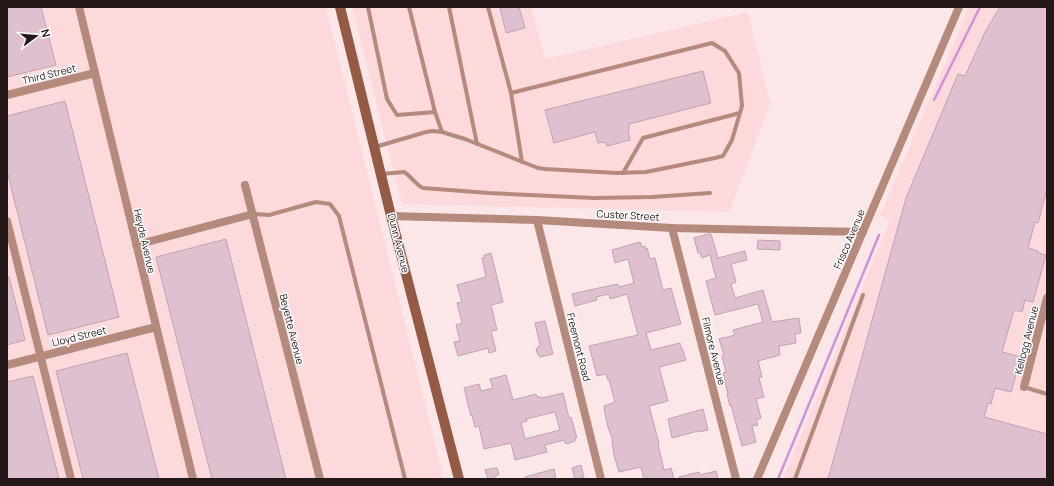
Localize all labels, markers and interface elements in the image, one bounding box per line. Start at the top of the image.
north arrow [16,16,56,56]
text: N [38,27,54,39]
street label: Third Street [21,61,77,87]
street label: Custer Street [596,206,660,224]
street label: Heyde Avenue [131,207,159,275]
street label: Frisco Avenue [830,207,868,271]
street label: Dunn Avenue [385,212,413,274]
street label: Beyette Avenue [276,292,308,366]
street label: Kellogg Avenue [1011,304,1041,376]
street label: Freemont Road [564,311,594,383]
street label: Filmore Avenue [699,316,729,387]
street label: Lloyd Street [50,322,108,350]

